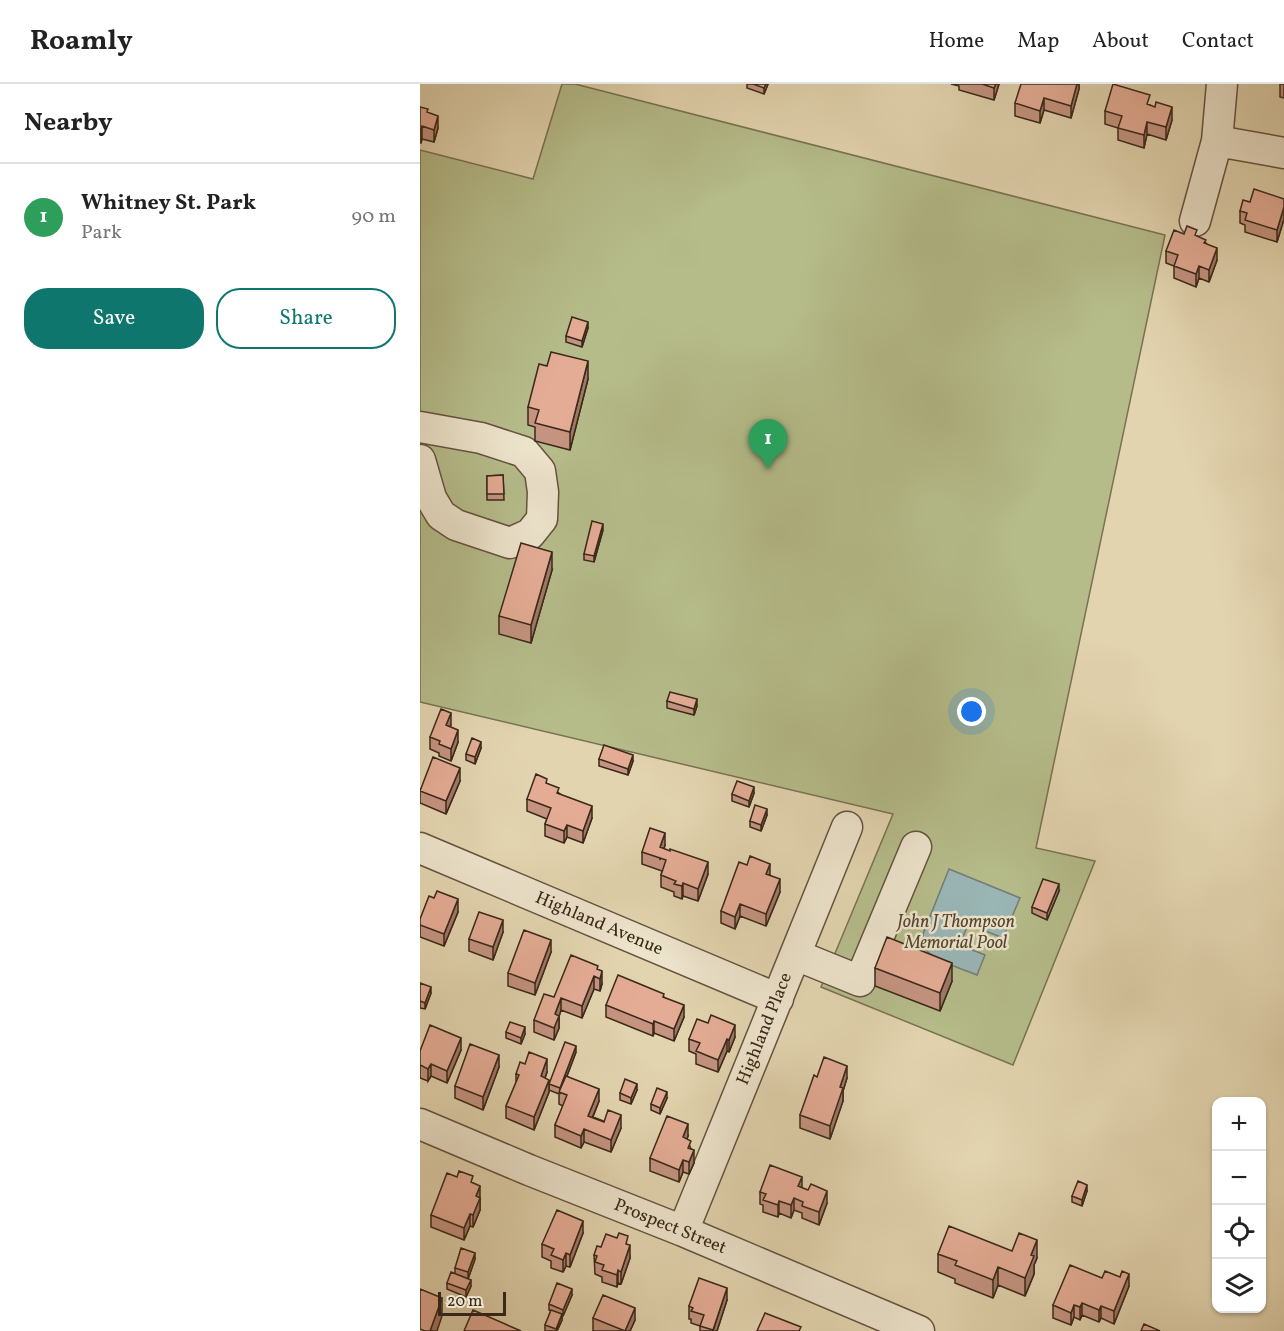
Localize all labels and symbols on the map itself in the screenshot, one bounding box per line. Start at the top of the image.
pin: 1 [748,420,788,469]
your location [957,697,986,726]
street label: Highland Avenue [531,886,667,962]
park label: John J Thompson Memorial Pool [895,910,1015,956]
street label: Highland Place [731,969,799,1089]
street label: Prospect Street [610,1193,730,1261]
scale bar [438,1289,506,1316]

